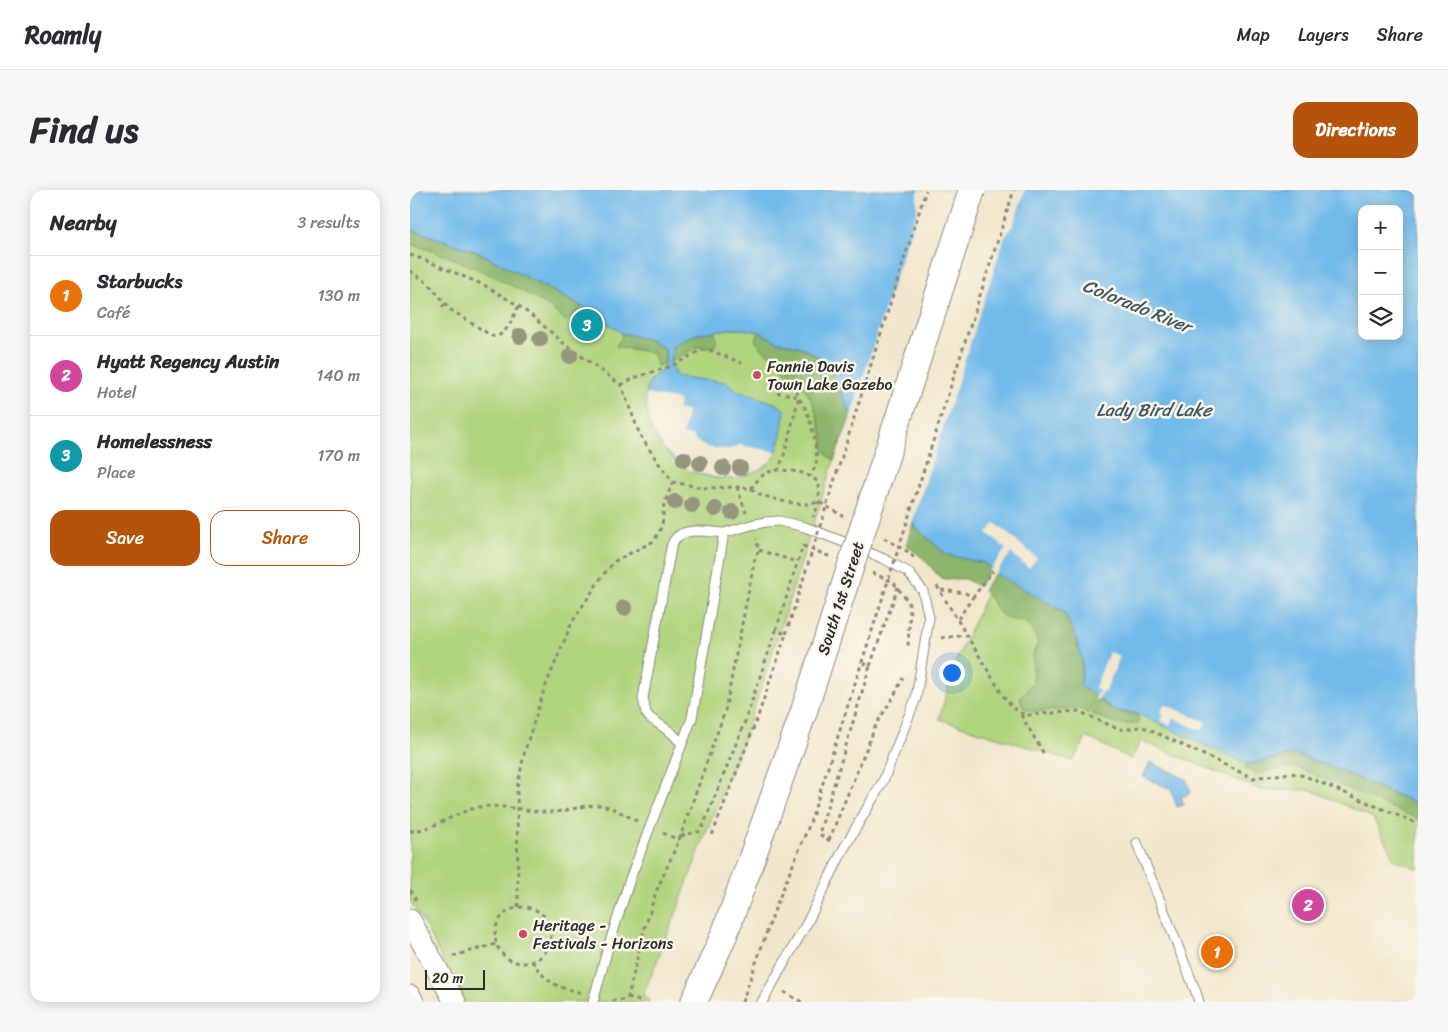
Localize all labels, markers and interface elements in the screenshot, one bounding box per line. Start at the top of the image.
text: Roamly [25,14,101,56]
text: Map [1237,19,1270,51]
text: Layers [1298,19,1349,51]
text: Share [1377,19,1423,51]
text: Find us [30,99,138,161]
button: Directions [1293,102,1418,158]
text: Nearby [50,204,116,242]
map controls [1358,205,1403,340]
button: + [1358,205,1403,250]
text: 3 results [297,208,360,237]
button: − [1358,250,1403,295]
text: Starbucks [97,265,182,298]
water label: Colorado River [1078,270,1200,344]
text: 1 [63,281,69,310]
text: 130 m [318,281,360,310]
button: layers [1358,295,1403,340]
text: Café [97,298,130,327]
pin: 3 [571,306,603,344]
text: Hyatt Regency Austin [97,345,279,378]
place label: Fannie Davis Town Lake Gazebo [767,352,893,399]
text: 2 [61,361,71,390]
text: 140 m [317,361,360,390]
marker: Fannie Davis Town Lake Gazebo [751,369,763,381]
text: Hotel [97,378,136,407]
water label: Lady Bird Lake [1096,394,1213,426]
text: Homelessness [97,425,212,458]
text: 3 [62,441,70,470]
text: 170 m [317,441,360,470]
text: Place [97,458,136,487]
button: Save [50,510,200,566]
button: Share [210,510,360,566]
street label: South 1st Street [808,538,872,659]
your location [939,660,965,686]
pin: 2 [1292,886,1324,924]
place label: Heritage - Festivals - Horizons [533,911,673,958]
marker: Heritage - Festivals - Horizons [517,928,529,940]
pin: 1 [1201,933,1233,971]
text: 20 m [432,966,463,991]
scale bar [425,967,485,990]

